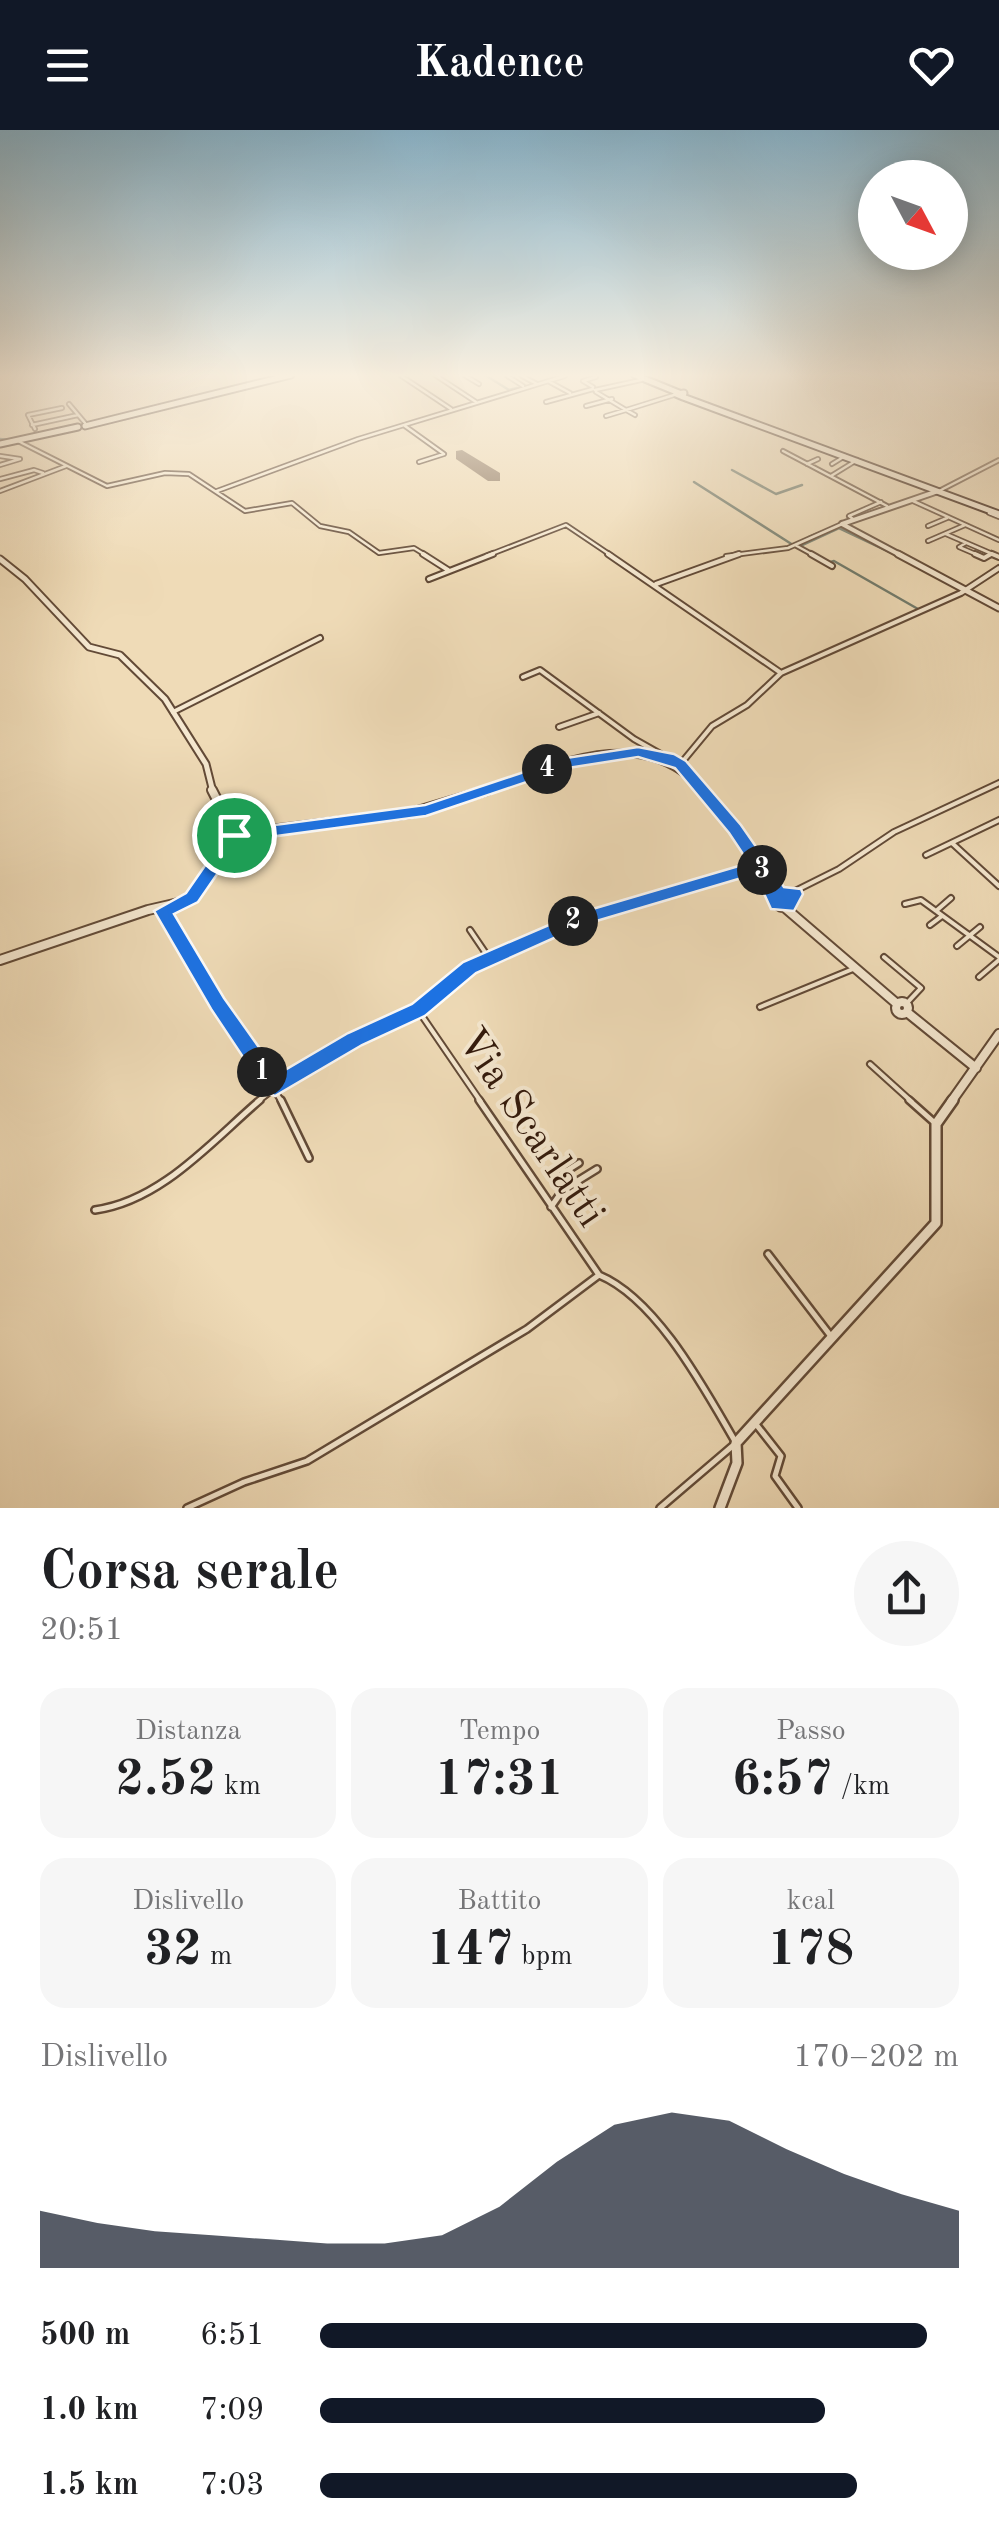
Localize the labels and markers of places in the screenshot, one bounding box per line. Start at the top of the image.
pin: 4 [522,744,572,794]
pin [192,793,277,878]
pin: 3 [737,845,787,895]
pin: 2 [548,896,598,946]
pin: 1 [237,1047,287,1097]

